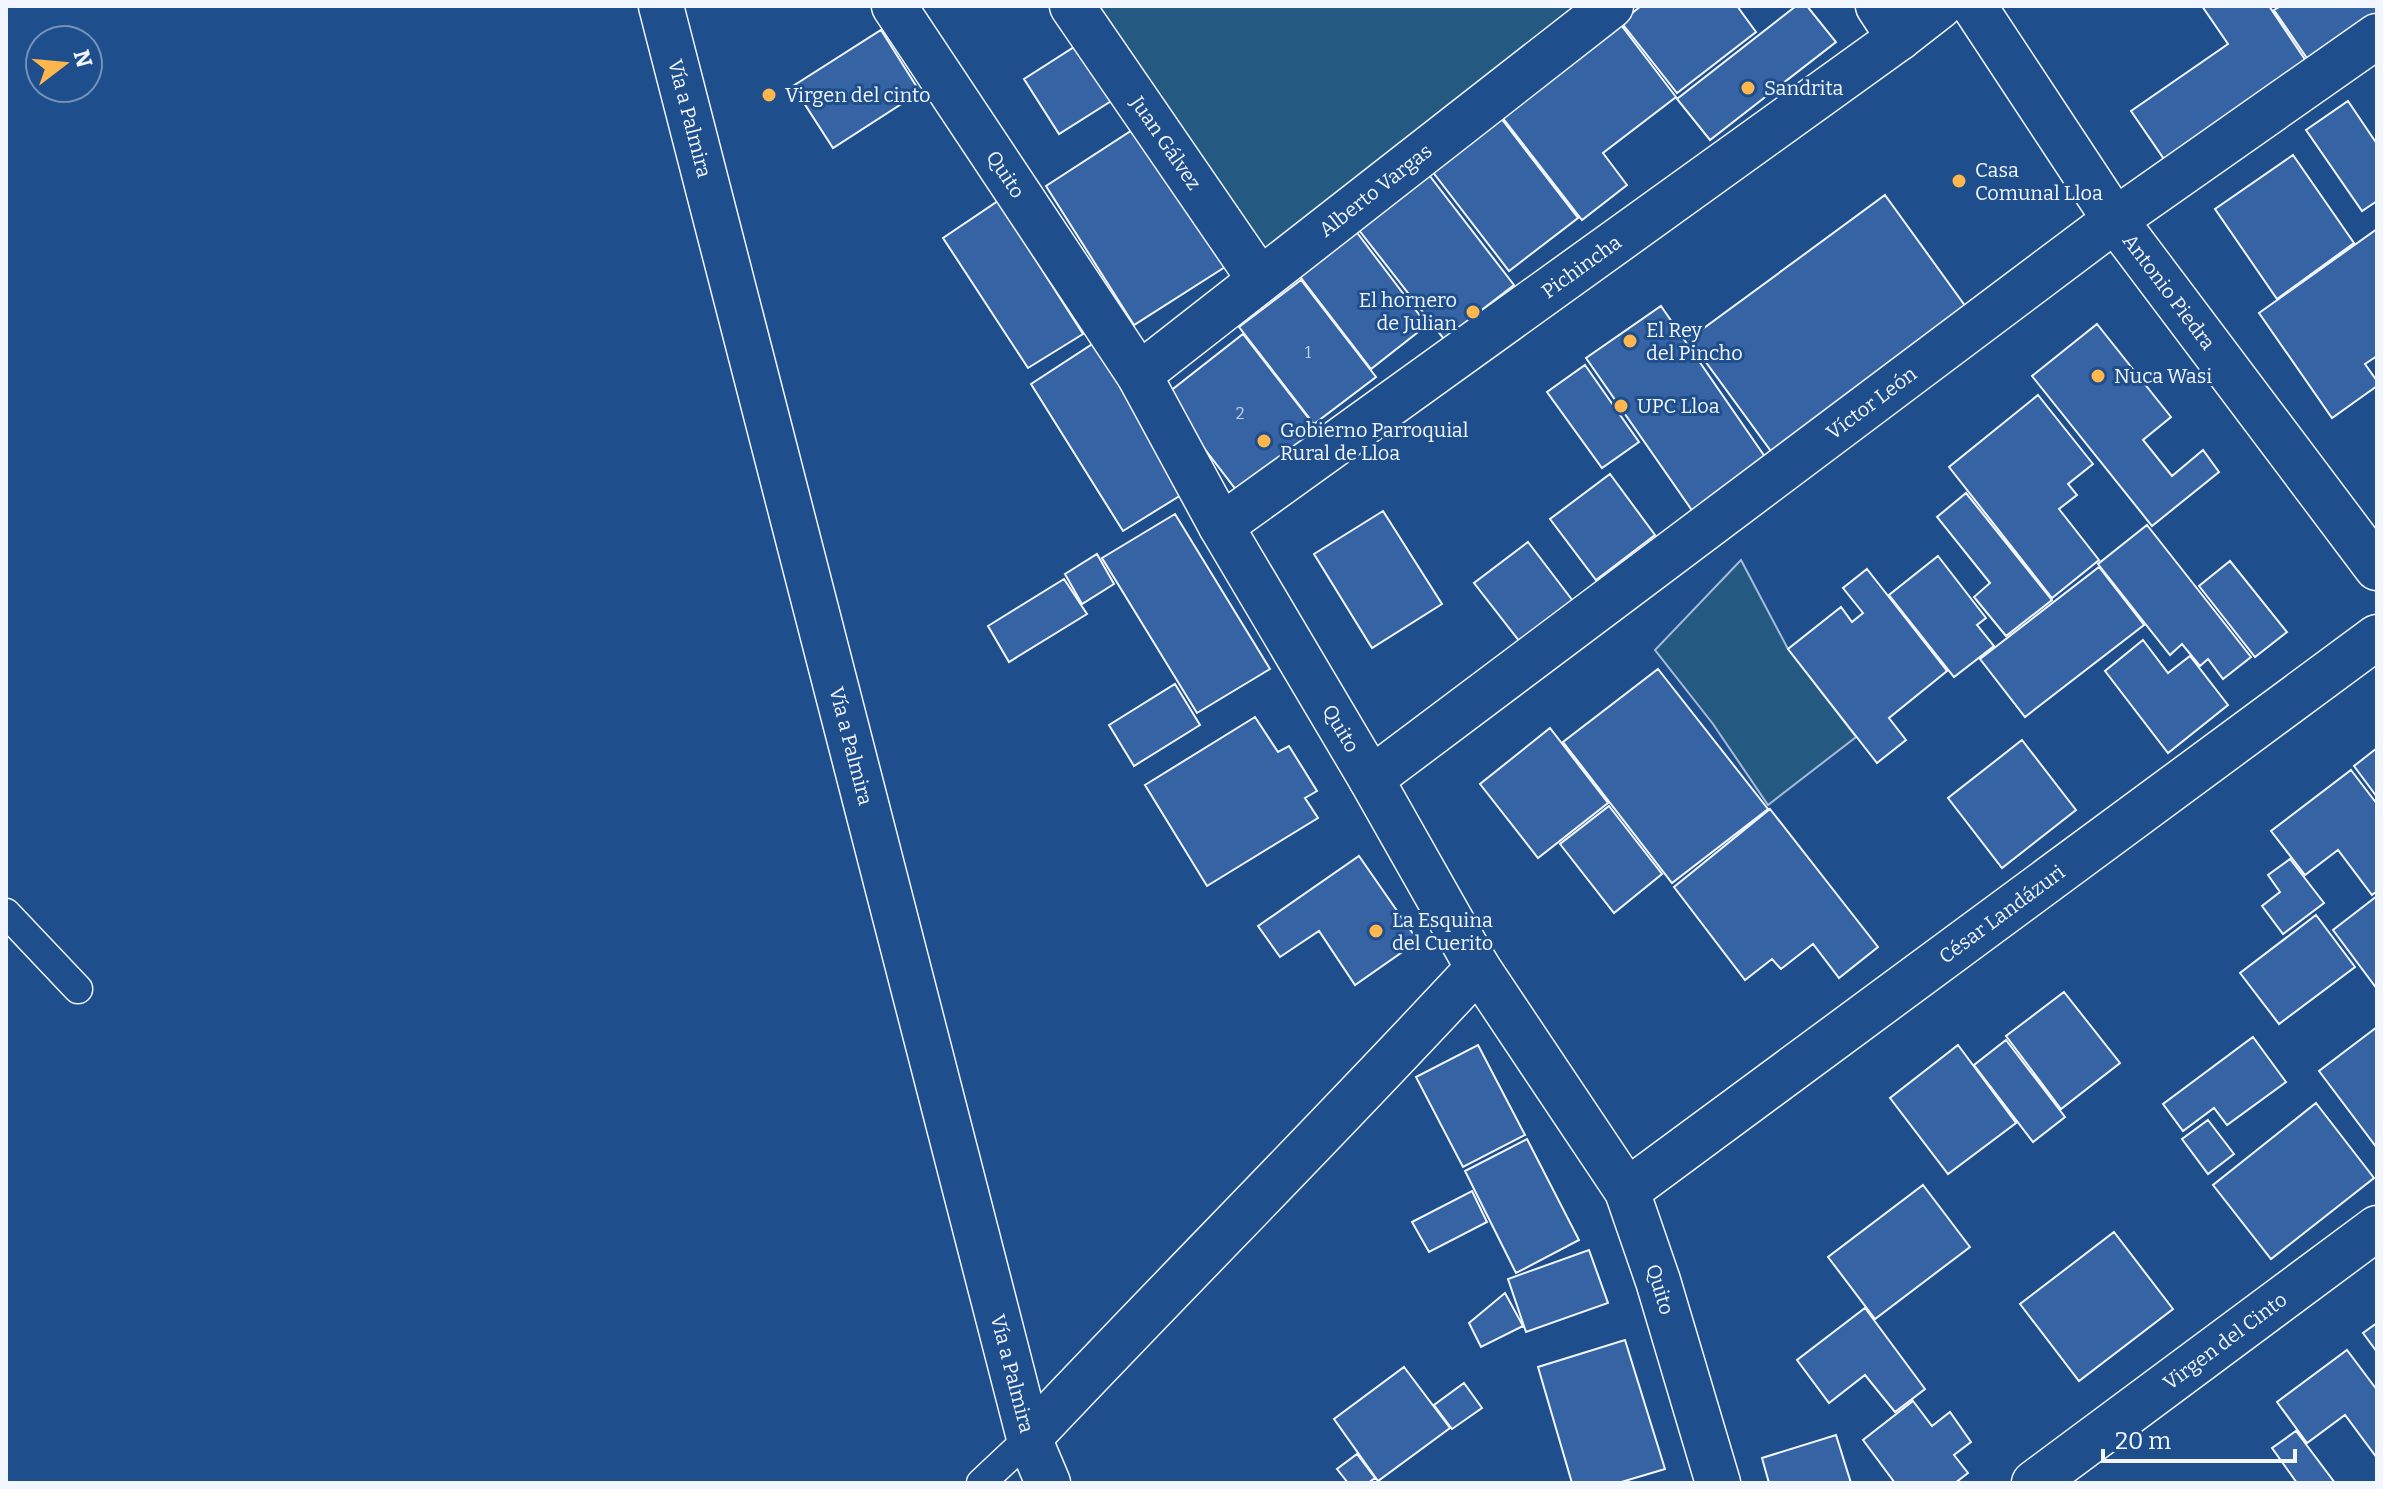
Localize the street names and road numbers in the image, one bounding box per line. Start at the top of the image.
street label: Vía a Palmira [663,57,717,180]
street label: Juan Gálvez [1125,91,1206,194]
street label: Alberto Vargas [1314,139,1437,242]
street label: Quito [981,146,1030,202]
street label: Antonio Piedra [2118,229,2220,354]
street label: Pichincha [1537,230,1626,303]
street label: Víctor León [1822,361,1921,445]
street label: Vía a Palmira [824,684,878,808]
street label: Quito [1317,700,1364,757]
street label: César Landázuri [1934,860,2069,968]
street label: Quito [1641,1261,1679,1317]
street label: Virgen del Cinto [2158,1287,2292,1395]
street label: Vía a Palmira [986,1312,1039,1435]

